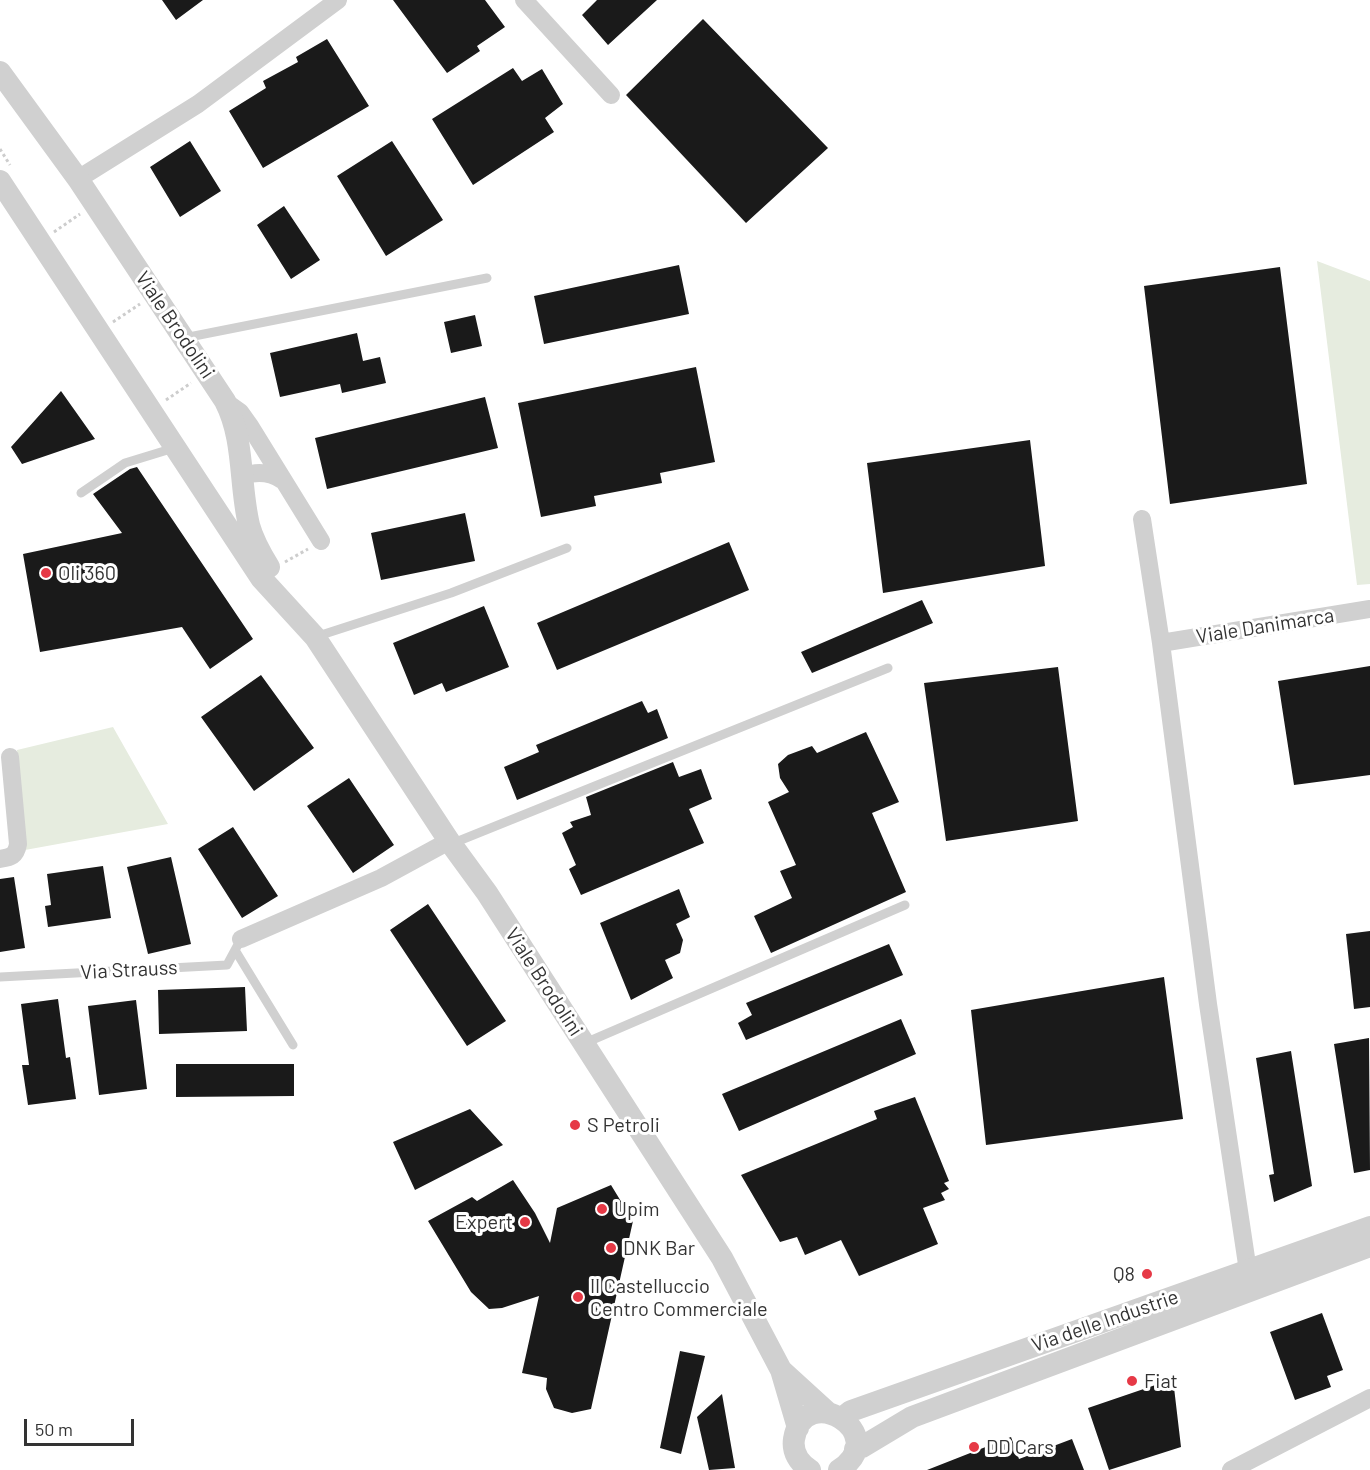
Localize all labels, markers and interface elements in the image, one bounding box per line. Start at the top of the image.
street label: Viale Brodolini [130,267,220,383]
place label: Oli 360 [58,561,116,585]
marker: Oli 360 [39,566,53,580]
street label: Viale Danimarca [1194,603,1336,649]
street label: Viale Brodolini [500,923,588,1041]
street label: Via Strauss [80,955,178,985]
place label: S Petroli [587,1113,660,1137]
marker: S Petroli [568,1118,582,1132]
place label: Upim [614,1197,660,1221]
marker: Upim [595,1202,609,1216]
place label: Expert [455,1210,513,1234]
marker: Expert [518,1215,532,1229]
place label: DNK Bar [623,1236,695,1260]
marker: DNK Bar [604,1241,618,1255]
place label: Q8 [1113,1262,1135,1286]
marker: Q8 [1140,1267,1154,1281]
place label: Il Castelluccio Centro Commerciale [590,1274,768,1321]
street label: Via delle Industrie [1028,1285,1182,1357]
marker: Il Castelluccio Centro Commerciale [571,1290,585,1304]
place label: Fiat [1144,1369,1178,1393]
marker: Fiat [1125,1374,1139,1388]
scale bar [27,1407,136,1445]
text: 50 m [35,1418,73,1440]
place label: DD Cars [986,1435,1054,1459]
marker: DD Cars [967,1440,981,1454]

